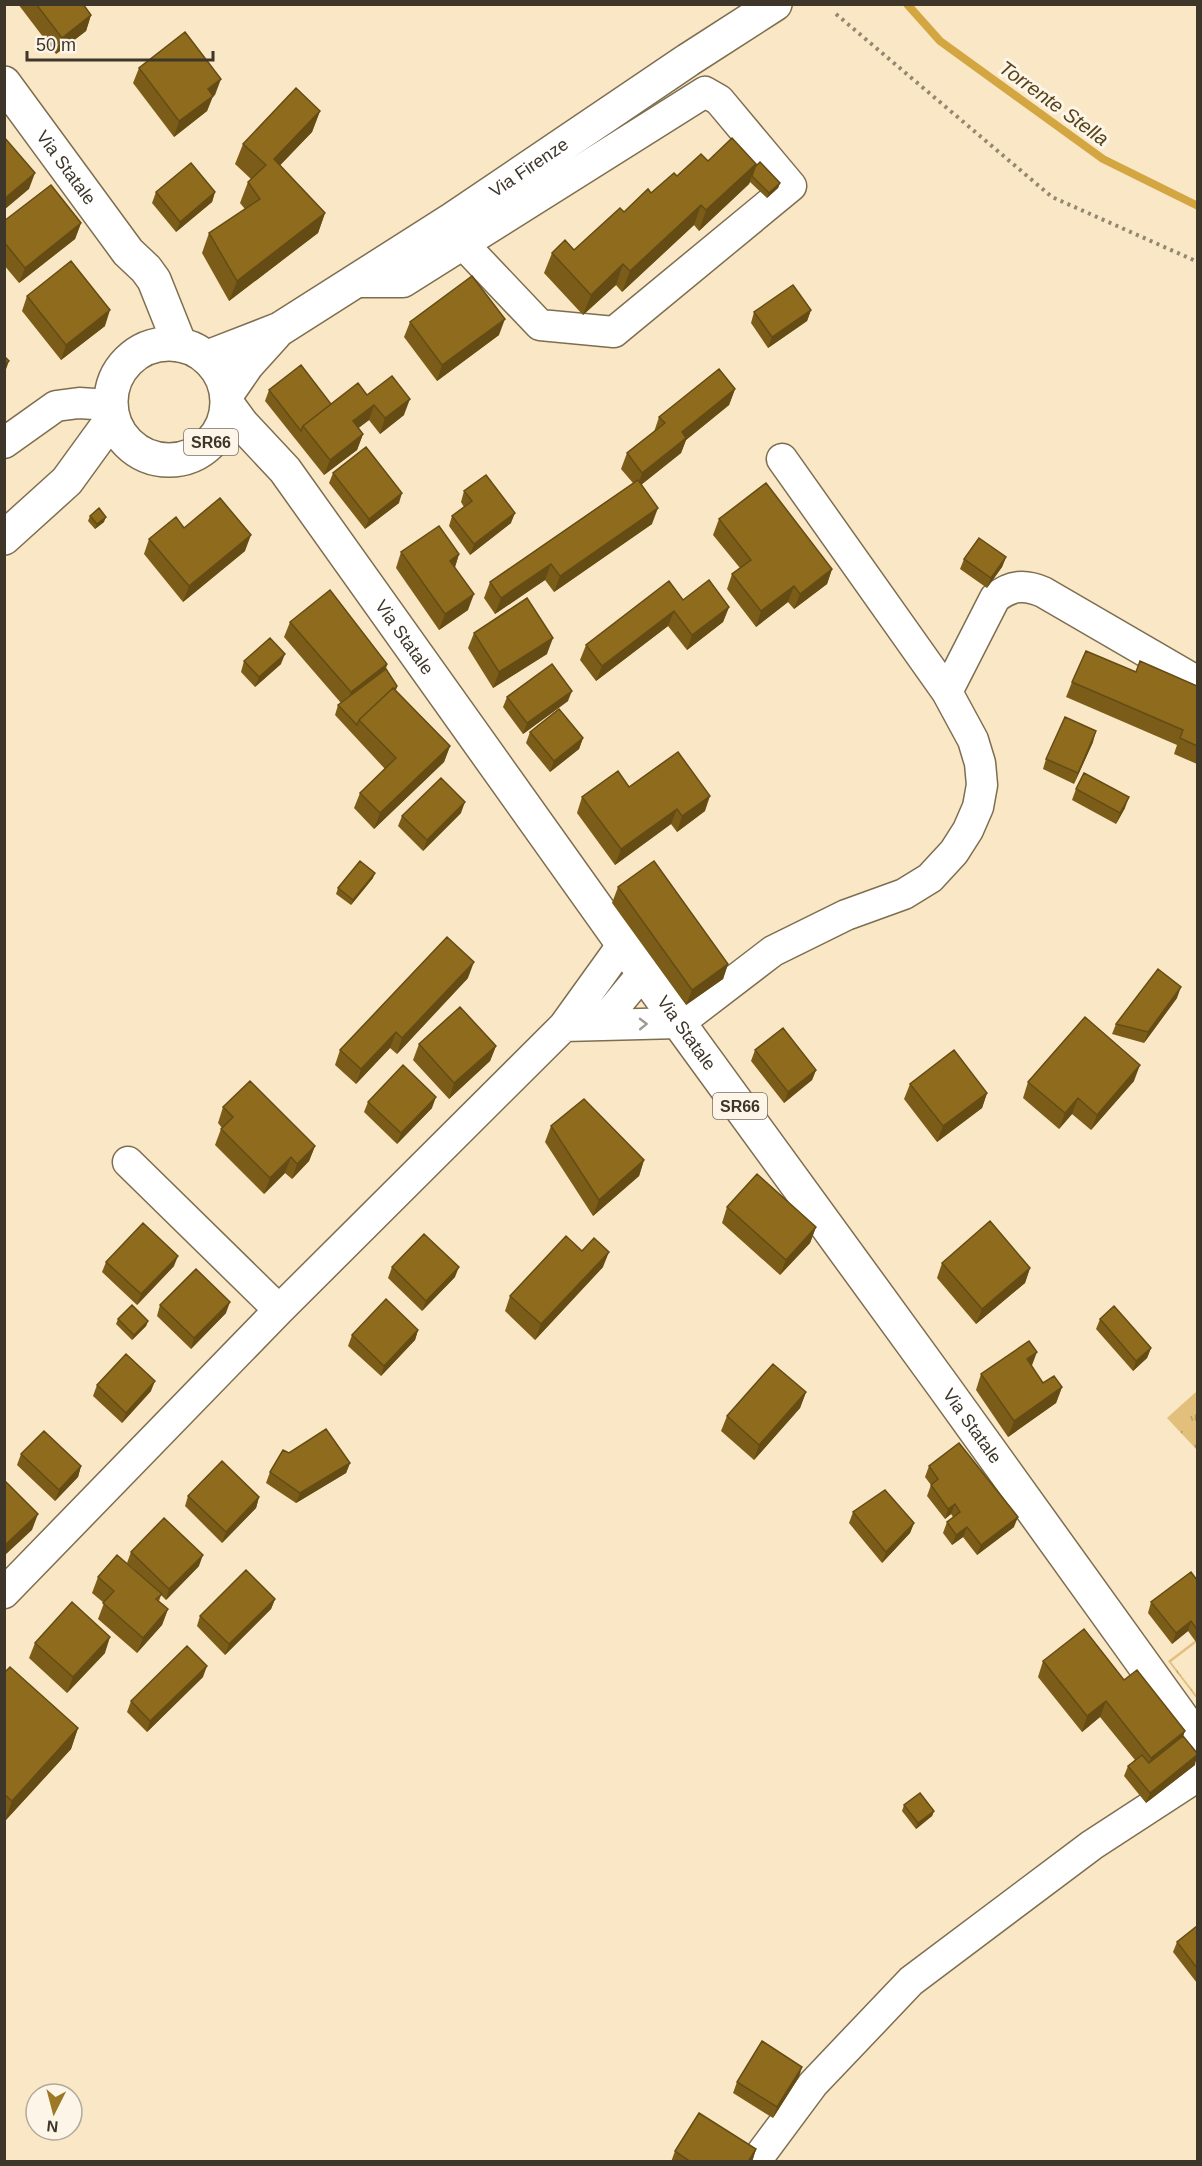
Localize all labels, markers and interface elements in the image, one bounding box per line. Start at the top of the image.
scale bar [27,24,213,62]
text: 50 m [36,35,76,55]
water label: Torrente Stella [995,56,1113,150]
street label: Via Statale [32,127,100,209]
street label: Via Firenze [486,134,572,201]
road number: SR66 [184,429,238,455]
street label: Via Statale [371,596,438,678]
street label: Via Statale [653,992,720,1074]
one-way arrow [638,1018,647,1030]
road number: SR66 [713,1093,767,1119]
street label: Via Statale [939,1385,1006,1467]
north arrow [24,2082,84,2142]
text: N [46,2117,59,2135]

